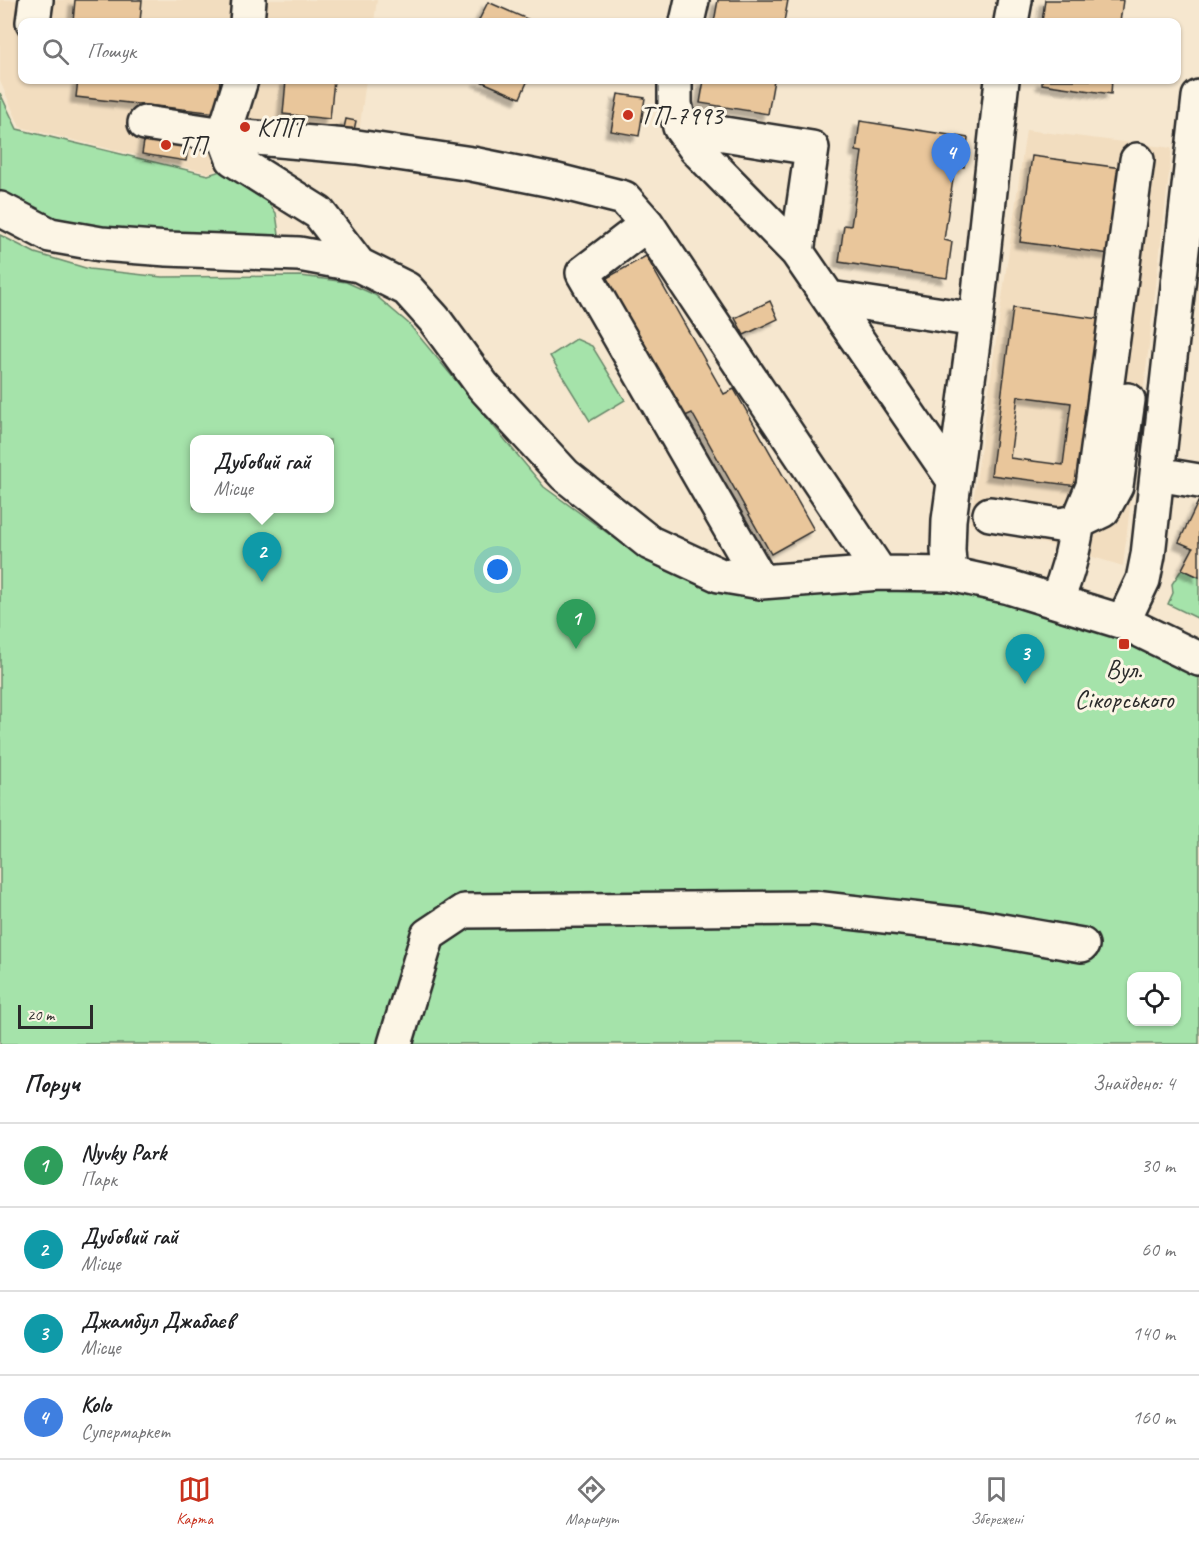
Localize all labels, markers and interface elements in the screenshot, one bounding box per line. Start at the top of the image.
search box [18,18,1181,84]
icon: search [39,35,72,68]
text: Пошук [87,37,136,65]
place label: ТП-7993 [640,99,725,132]
marker: ТП-7993 [621,108,635,122]
place label: КПП [257,111,306,144]
marker: КПП [238,120,252,134]
place label: ТП [178,129,210,162]
pin: 4 [932,134,970,183]
marker: ТП [159,138,173,152]
popup [190,435,334,513]
text: Дубовий гай [213,448,311,476]
text: Місце [213,476,253,501]
pin: 2 [242,532,282,582]
your location [483,555,512,584]
pin: 1 [556,600,596,649]
pin: 3 [1006,634,1044,684]
marker: Вул. Сікорського [1117,637,1131,651]
place label: Вул. Сікорського [1075,653,1175,716]
map controls [1127,972,1181,1026]
button: locate [1127,972,1181,1026]
scale bar [18,1002,93,1030]
text: 20 m [27,1005,54,1025]
text: Поруч [24,1067,80,1100]
text: Знайдено: 4 [1093,1071,1175,1096]
text: Nyvky Park [81,1139,166,1167]
text: 1 [39,1153,48,1178]
text: 30 m [1141,1153,1175,1178]
text: Парк [81,1167,117,1192]
text: Дубовий гай [81,1223,178,1251]
text: 2 [39,1237,48,1262]
text: 60 m [1141,1237,1175,1262]
text: Місце [81,1251,121,1276]
text: Джамбул Джабаєв [81,1307,234,1335]
text: 3 [39,1321,48,1346]
text: 140 m [1132,1321,1175,1346]
text: Місце [81,1335,121,1360]
text: Kolo [81,1391,111,1419]
text: 4 [39,1405,48,1430]
text: 160 m [1132,1405,1175,1430]
text: Супермаркет [81,1419,170,1444]
tab: Карта [176,1473,213,1529]
tab: Маршрут [565,1473,618,1529]
tab: Збережені [971,1473,1023,1529]

